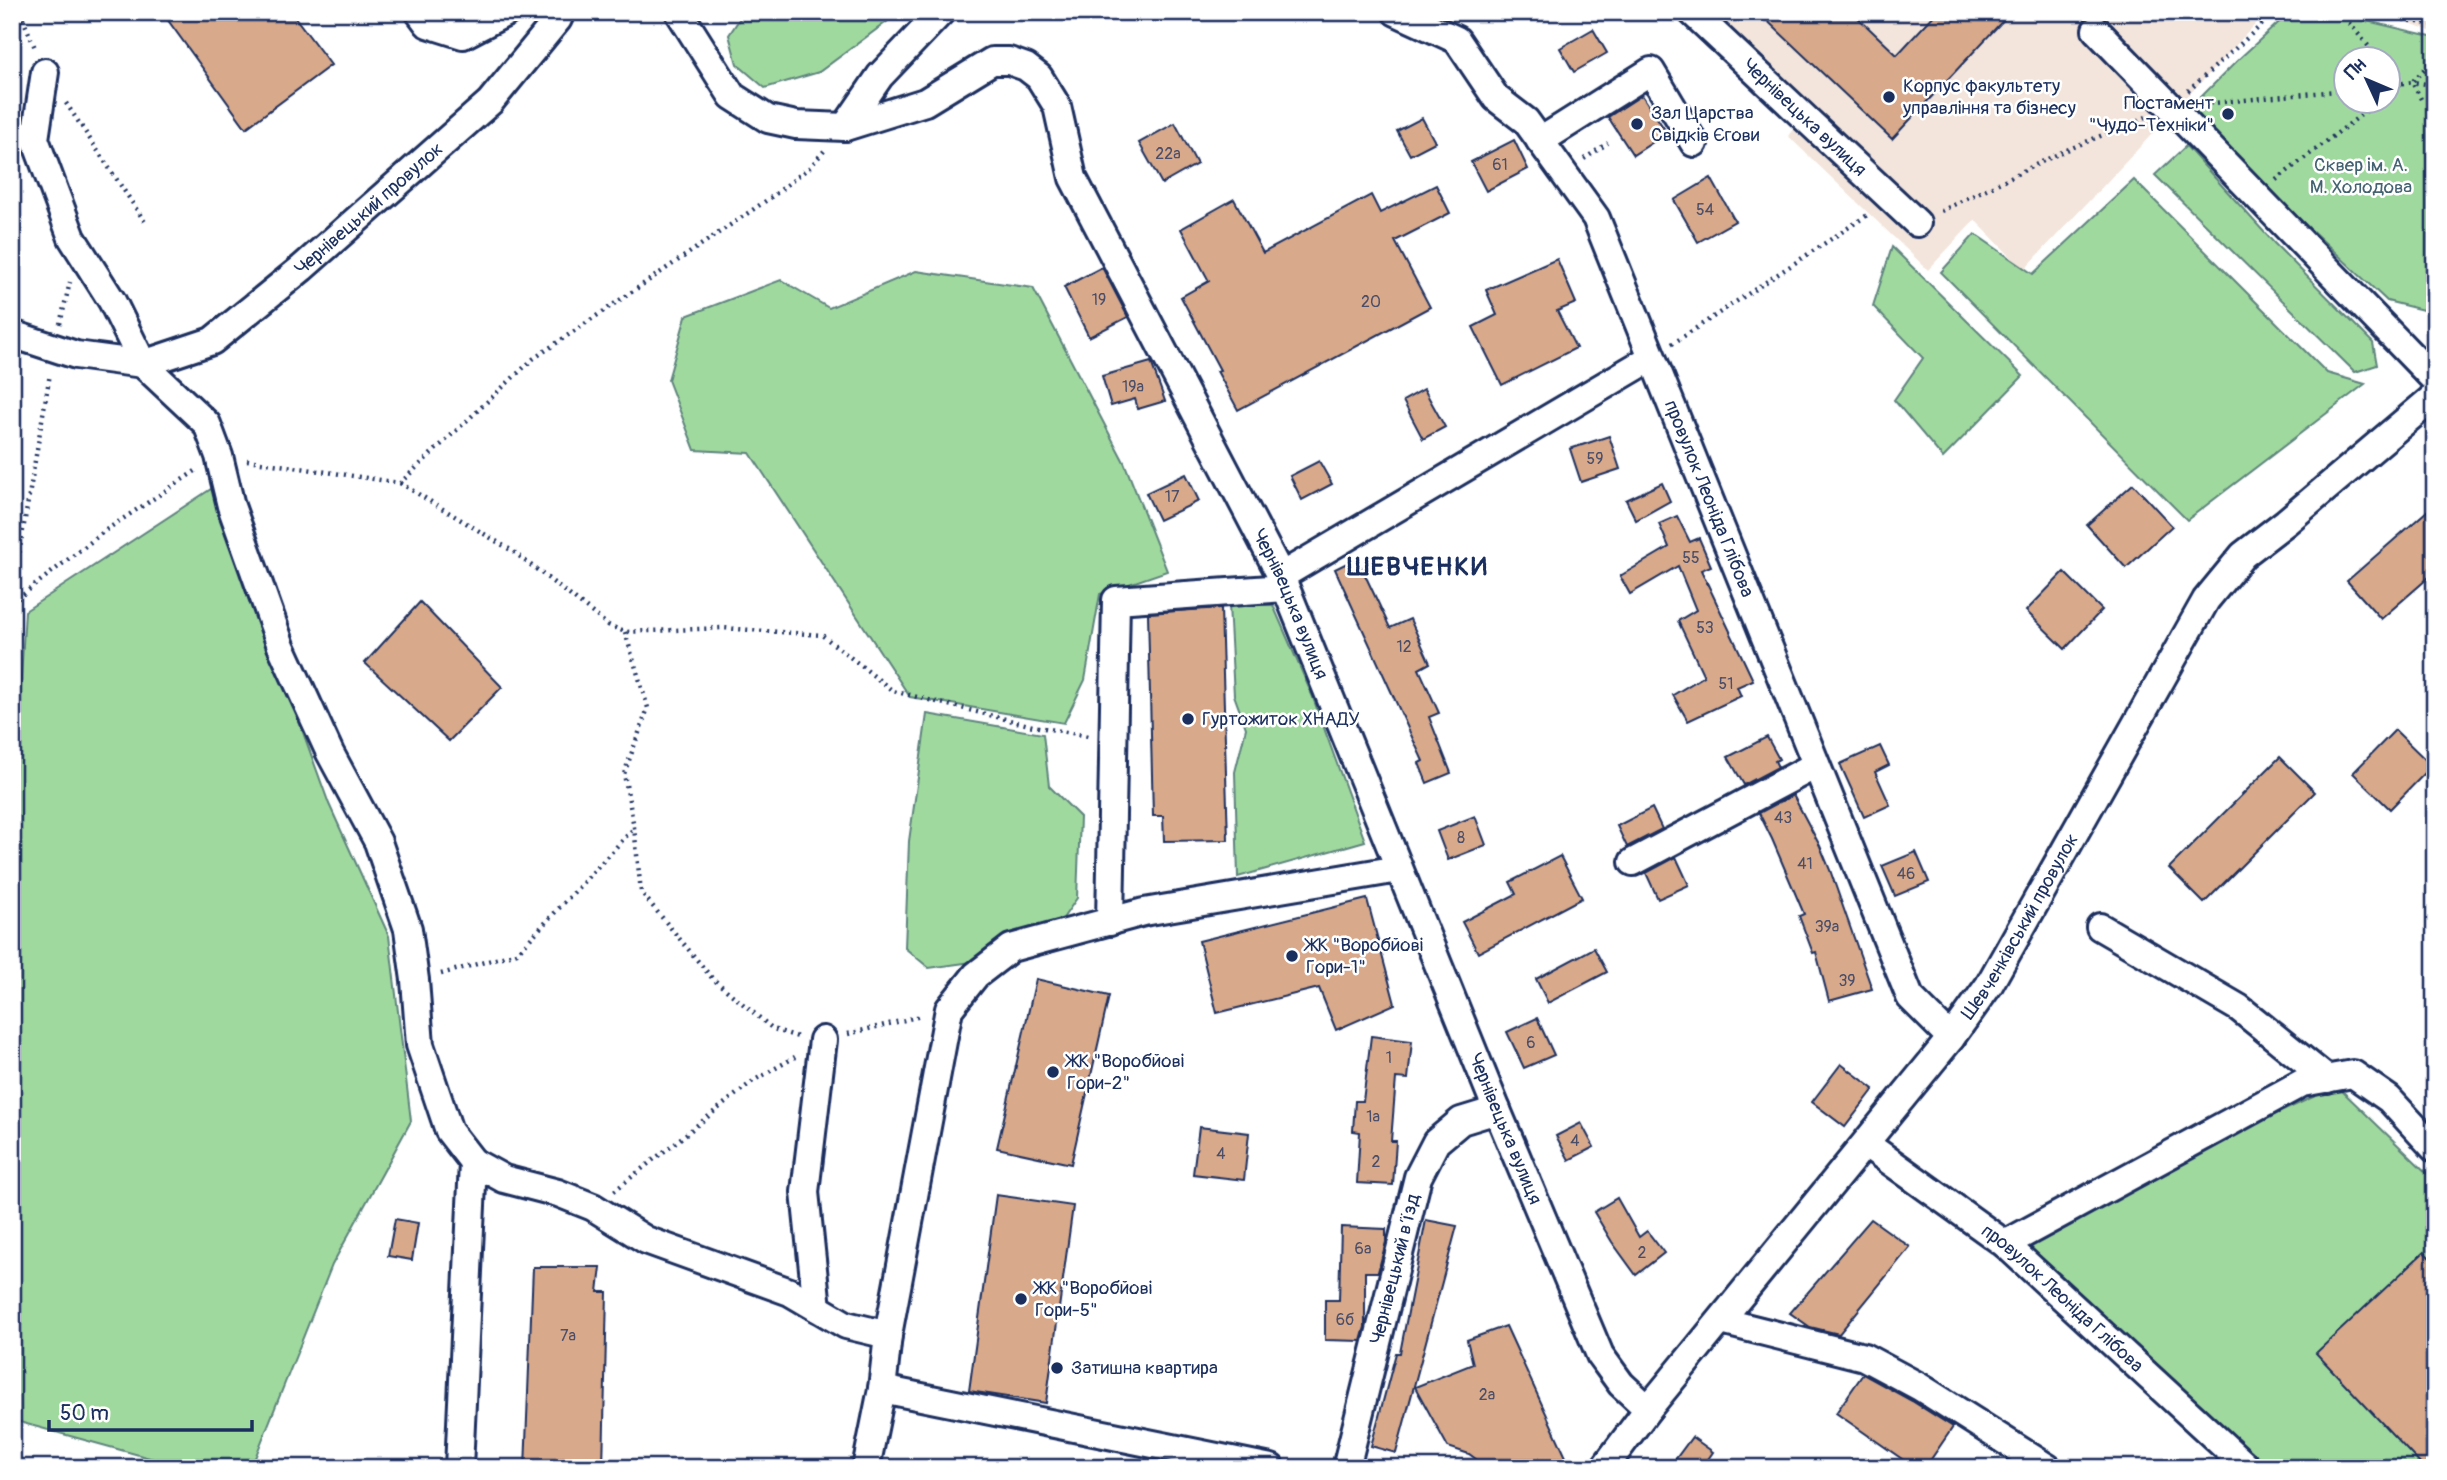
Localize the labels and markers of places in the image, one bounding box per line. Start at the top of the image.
place label: Корпус факультету управління та бізнесу [1902,74,2076,120]
marker: Корпус факультету управління та бізнесу [1881,89,1897,105]
place label: Постамент "Чудо-Техніки" [2089,91,2214,137]
place label: Зал Царства Свідків Єгови [1651,101,1760,147]
marker: Постамент "Чудо-Техніки" [2220,106,2236,122]
marker: Зал Царства Свідків Єгови [1629,116,1645,132]
place label: Гуртожиток ХНАДУ [1202,707,1360,731]
marker: Гуртожиток ХНАДУ [1180,711,1196,727]
place label: ЖК "Воробйові Гори-1" [1303,933,1423,979]
marker: ЖК "Воробйові Гори-1" [1284,948,1300,964]
place label: ЖК "Воробйові Гори-2" [1064,1049,1184,1095]
marker: ЖК "Воробйові Гори-2" [1045,1064,1061,1080]
place label: ЖК "Воробйові Гори-5" [1032,1276,1152,1322]
marker: ЖК "Воробйові Гори-5" [1013,1291,1029,1307]
place label: Затишна квартира [1071,1356,1218,1380]
marker: Затишна квартира [1049,1360,1065,1376]

